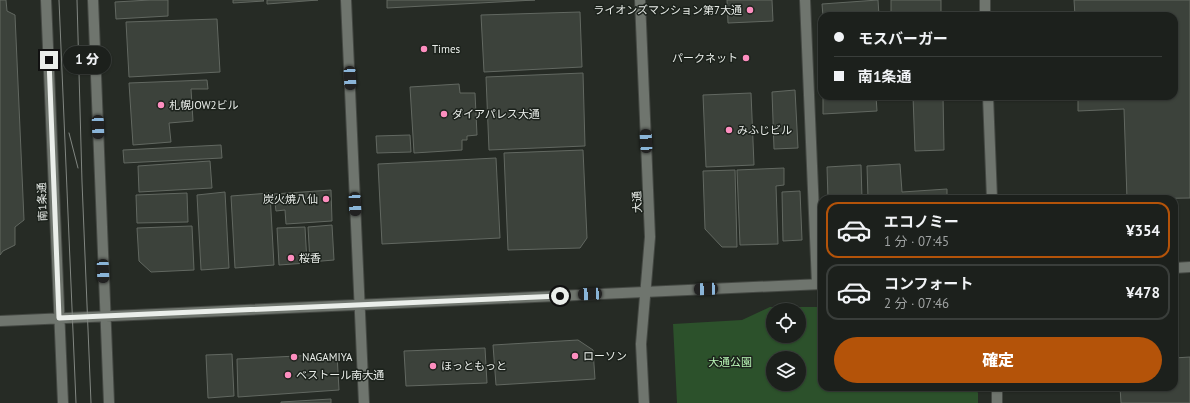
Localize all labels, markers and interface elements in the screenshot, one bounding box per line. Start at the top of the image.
place label: ライオンズマンション第7大通 [593,3,742,17]
marker: ライオンズマンション第7大通 [745,5,755,15]
text: モスバーガー [858,29,948,48]
place label: Times [432,42,461,56]
marker: Times [419,44,429,54]
callout: 1 分 [63,46,111,74]
route end [40,51,58,69]
text: 1 分 [75,51,99,68]
place label: パークネット [672,51,738,65]
marker: パークネット [741,53,751,63]
car [343,66,357,90]
text: 南1条通 [858,67,912,86]
place label: 札幌JOW2ビル [169,98,239,112]
marker: 札幌JOW2ビル [156,100,166,110]
place label: ダイアパレス大通 [452,107,540,121]
marker: ダイアパレス大通 [439,109,449,119]
car [92,115,104,139]
place label: みふじビル [737,123,792,137]
marker: みふじビル [724,125,734,135]
car [639,129,653,153]
street label: 南1条通 [34,182,50,222]
street label: 大通 [629,191,645,213]
place label: 炭火焼八仙 [263,192,318,206]
car [348,192,362,216]
marker: 炭火焼八仙 [321,194,331,204]
icon: car [836,212,872,248]
text: エコノミー [884,212,959,231]
text: ¥354 [1126,221,1160,240]
text: 1 分 · 07:45 [884,233,949,250]
place label: 桜香 [299,251,321,265]
marker: 桜香 [286,253,296,263]
car [97,259,109,283]
icon: car [836,274,872,310]
text: コンフォート [884,274,974,293]
car [694,283,718,295]
text: ¥478 [1126,283,1160,302]
route start [551,287,569,305]
car [578,287,602,301]
text: 2 分 · 07:46 [884,295,949,312]
map controls [766,303,806,391]
button: locate [766,303,806,343]
button: 確定 [834,337,1162,383]
place label: ローソン [583,349,627,363]
place label: NAGAMIYA [302,350,353,364]
marker: ローソン [570,351,580,361]
button: layers [766,351,806,391]
marker: NAGAMIYA [289,352,299,362]
park label: 大通公園 [708,355,752,369]
place label: ほっともっと [441,359,507,373]
marker: ほっともっと [428,361,438,371]
place label: ベストール南大通 [296,368,384,382]
marker: ベストール南大通 [283,370,293,380]

